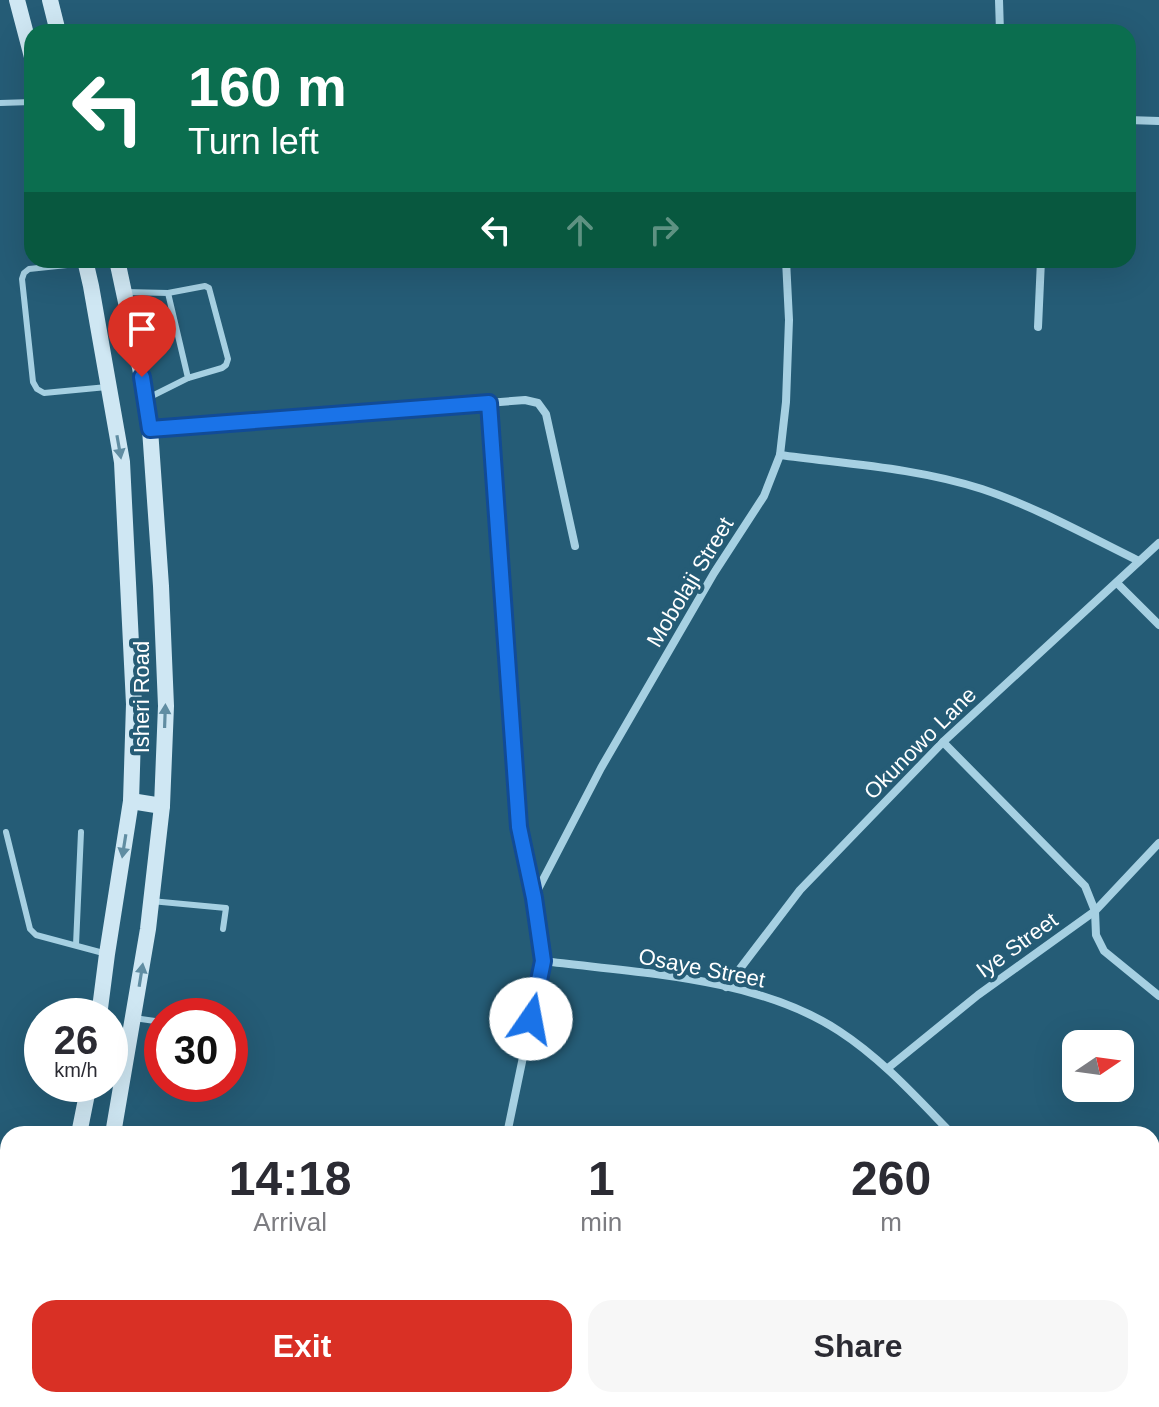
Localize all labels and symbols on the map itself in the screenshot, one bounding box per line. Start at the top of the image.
pin [108,295,176,377]
one-way arrow [114,435,126,460]
street label: Mobolaji Street [641,513,739,651]
street label: Isheri Road [129,641,154,753]
street label: Okunowo Lane [859,682,981,804]
one-way arrow [159,703,172,728]
one-way arrow [117,833,130,858]
street label: Iye Street [972,907,1062,983]
street label: Osaye Street [637,943,767,993]
one-way arrow [135,962,148,987]
position arrow [489,977,573,1061]
speed limit sign: 30 [144,998,248,1102]
north arrow [1062,1030,1134,1102]

